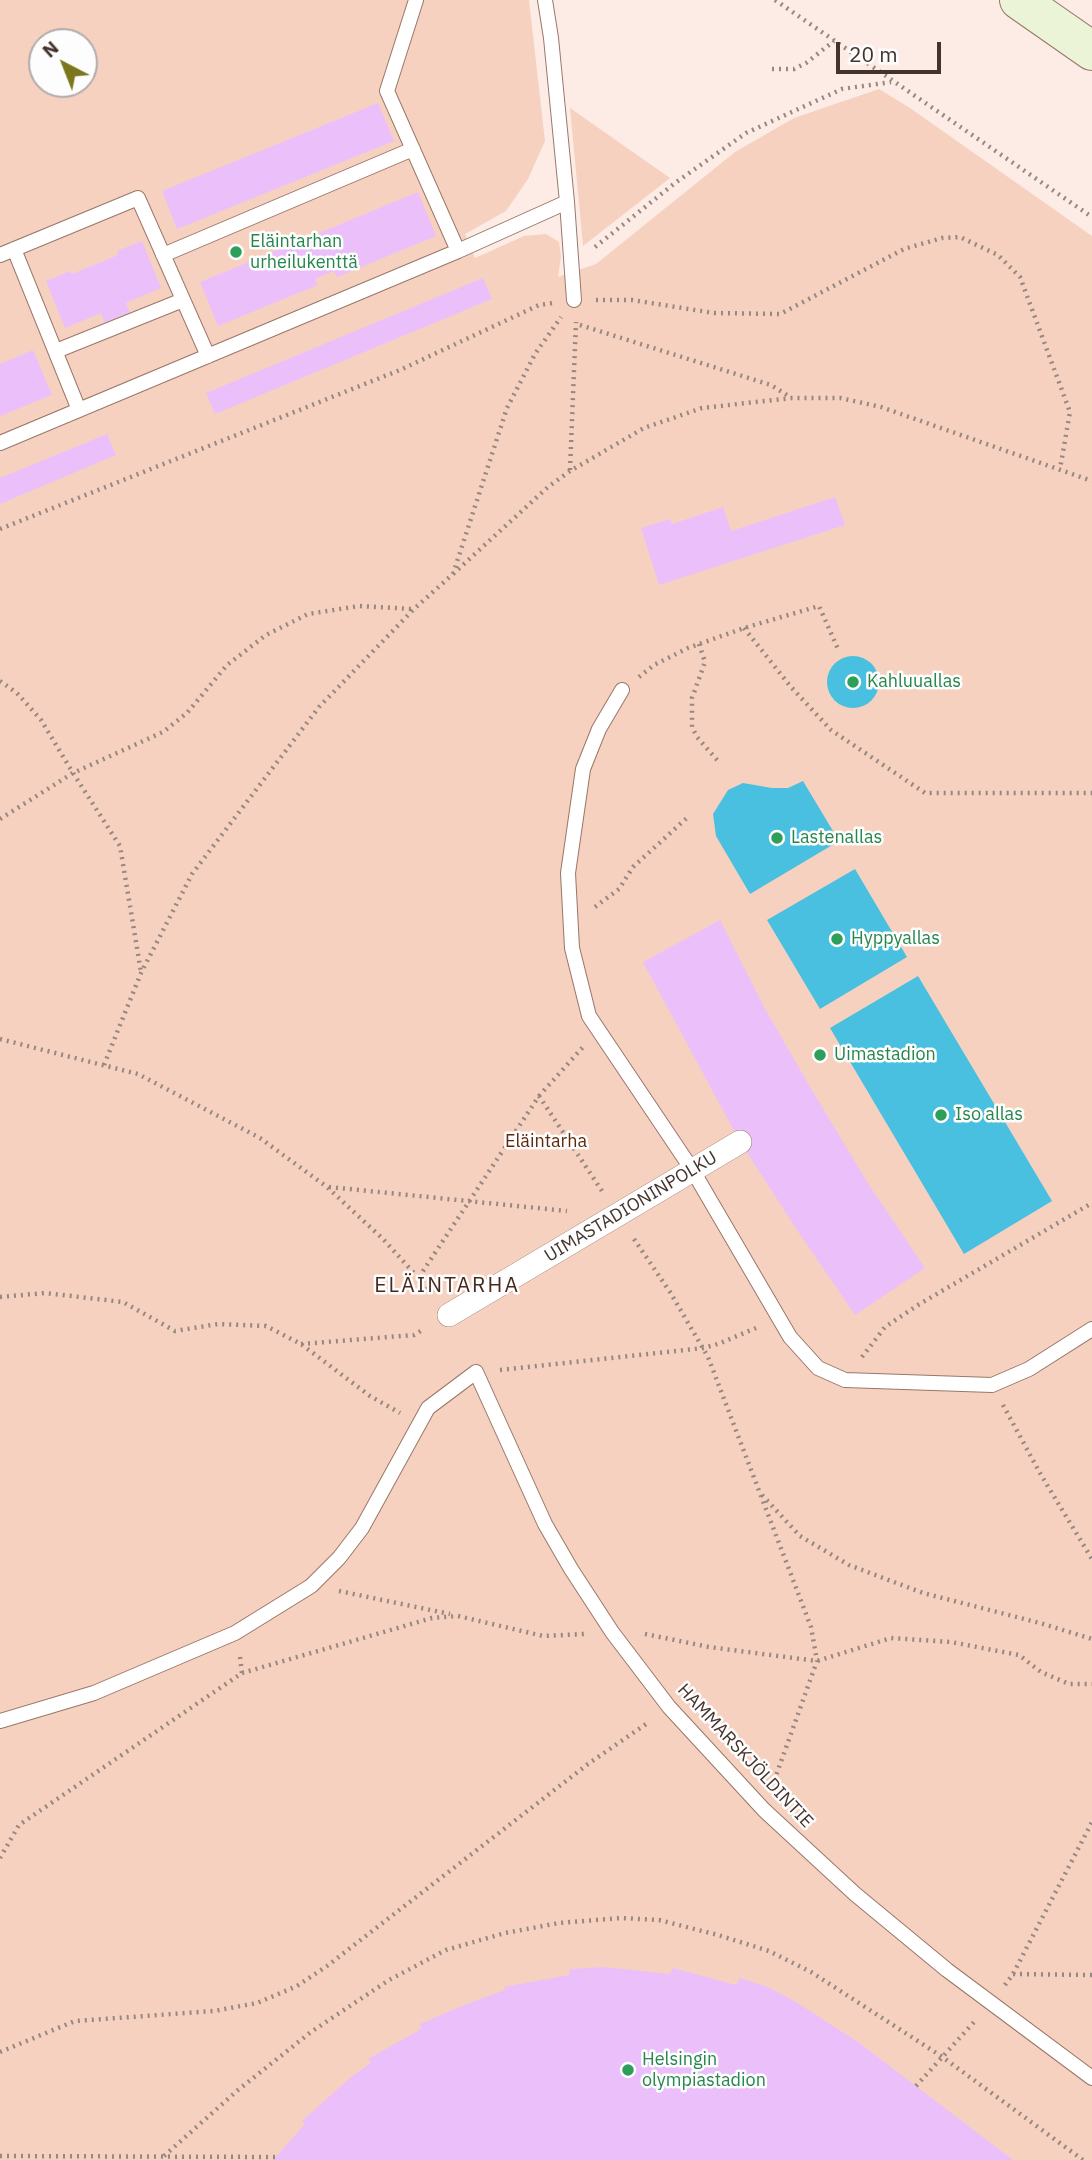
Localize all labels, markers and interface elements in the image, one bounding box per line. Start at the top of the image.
north arrow [28,28,98,98]
scale bar [840,28,945,72]
text: N [37,35,63,62]
text: 20 m [849,40,898,68]
place label: Eläintarhan urheilukenttä [250,231,358,274]
marker: Eläintarhan urheilukenttä [228,244,244,260]
place label: Kahluuallas [867,671,961,693]
marker: Kahluuallas [845,674,861,690]
place label: Lastenallas [791,827,882,849]
marker: Lastenallas [769,830,785,846]
place label: Hyppyallas [851,928,940,950]
marker: Hyppyallas [829,931,845,947]
place label: Uimastadion [834,1044,936,1066]
marker: Uimastadion [812,1047,828,1063]
place label: Iso allas [955,1104,1023,1126]
marker: Iso allas [933,1107,949,1123]
park label: Eläintarha [505,1131,587,1153]
street label: UIMASTADIONINPOLKU [541,1147,721,1267]
district label: ELÄINTARHA [375,1273,519,1299]
street label: HAMMARSKJÖLDINTIE [673,1680,817,1832]
place label: Helsingin olympiastadion [642,2049,766,2092]
marker: Helsingin olympiastadion [620,2062,636,2078]

